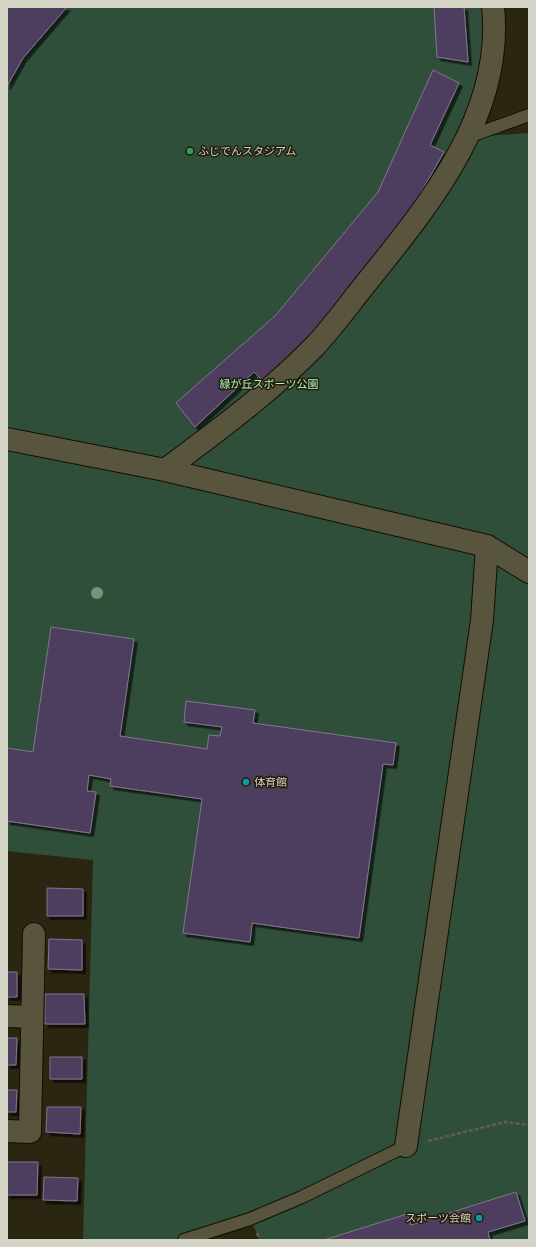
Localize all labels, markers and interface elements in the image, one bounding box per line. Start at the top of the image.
place label: ふじでんスタジアム [198,144,296,158]
marker: ふじでんスタジアム [185,146,195,156]
park label: 緑が丘スポーツ公園 [220,377,318,391]
place label: 体育館 [254,775,287,789]
marker: 体育館 [241,777,251,787]
place label: スポーツ会館 [405,1211,471,1225]
marker: スポーツ会館 [474,1213,484,1223]

